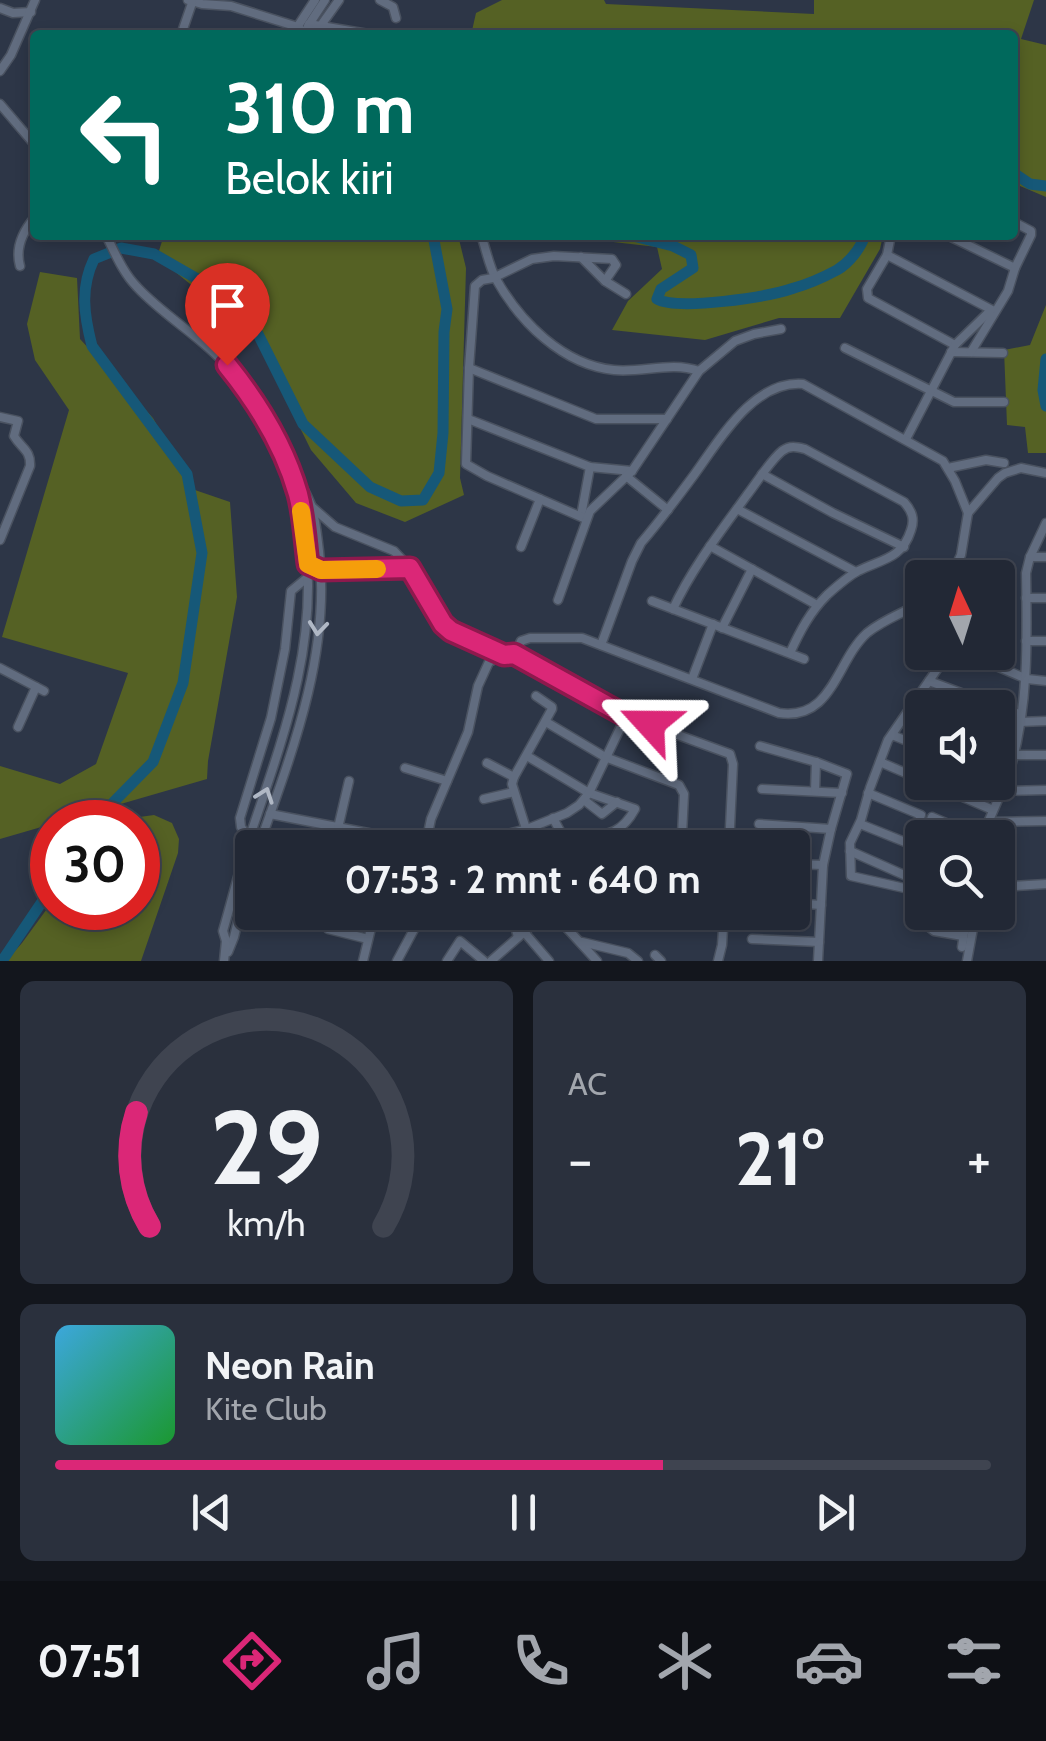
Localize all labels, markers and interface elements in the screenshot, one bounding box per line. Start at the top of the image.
text: 310 m [225,65,415,151]
icon: left [60,70,190,200]
text: Belok kiri [225,151,394,205]
pin [185,263,270,366]
icon: arrive [200,278,255,333]
north arrow [905,560,1015,670]
map controls [905,560,1015,930]
one-way arrow [308,620,329,636]
position arrow [598,672,702,776]
button: sound [905,690,1015,800]
one-way arrow [253,787,273,804]
speed limit sign: 30 [30,800,160,930]
button: search [905,820,1015,930]
text: 07:53 · 2 mnt · 640 m [344,856,701,903]
text: AC [568,1064,607,1103]
text: 29 [210,1084,323,1210]
text: 21° [735,1113,824,1204]
text: − [568,1126,592,1193]
text: + [967,1126,991,1193]
text: km/h [227,1202,306,1245]
text: Neon Rain [205,1342,375,1389]
text: Kite Club [205,1389,327,1428]
icon: previous [184,1485,239,1540]
icon: pause [496,1485,551,1540]
icon: next [808,1485,863,1540]
icon: directions [217,1626,287,1696]
icon: music [361,1626,431,1696]
icon: phone [506,1626,576,1696]
icon: climate [650,1626,720,1696]
icon: car [794,1626,864,1696]
icon: filters [939,1626,1009,1696]
text: 07:51 [37,1634,143,1688]

